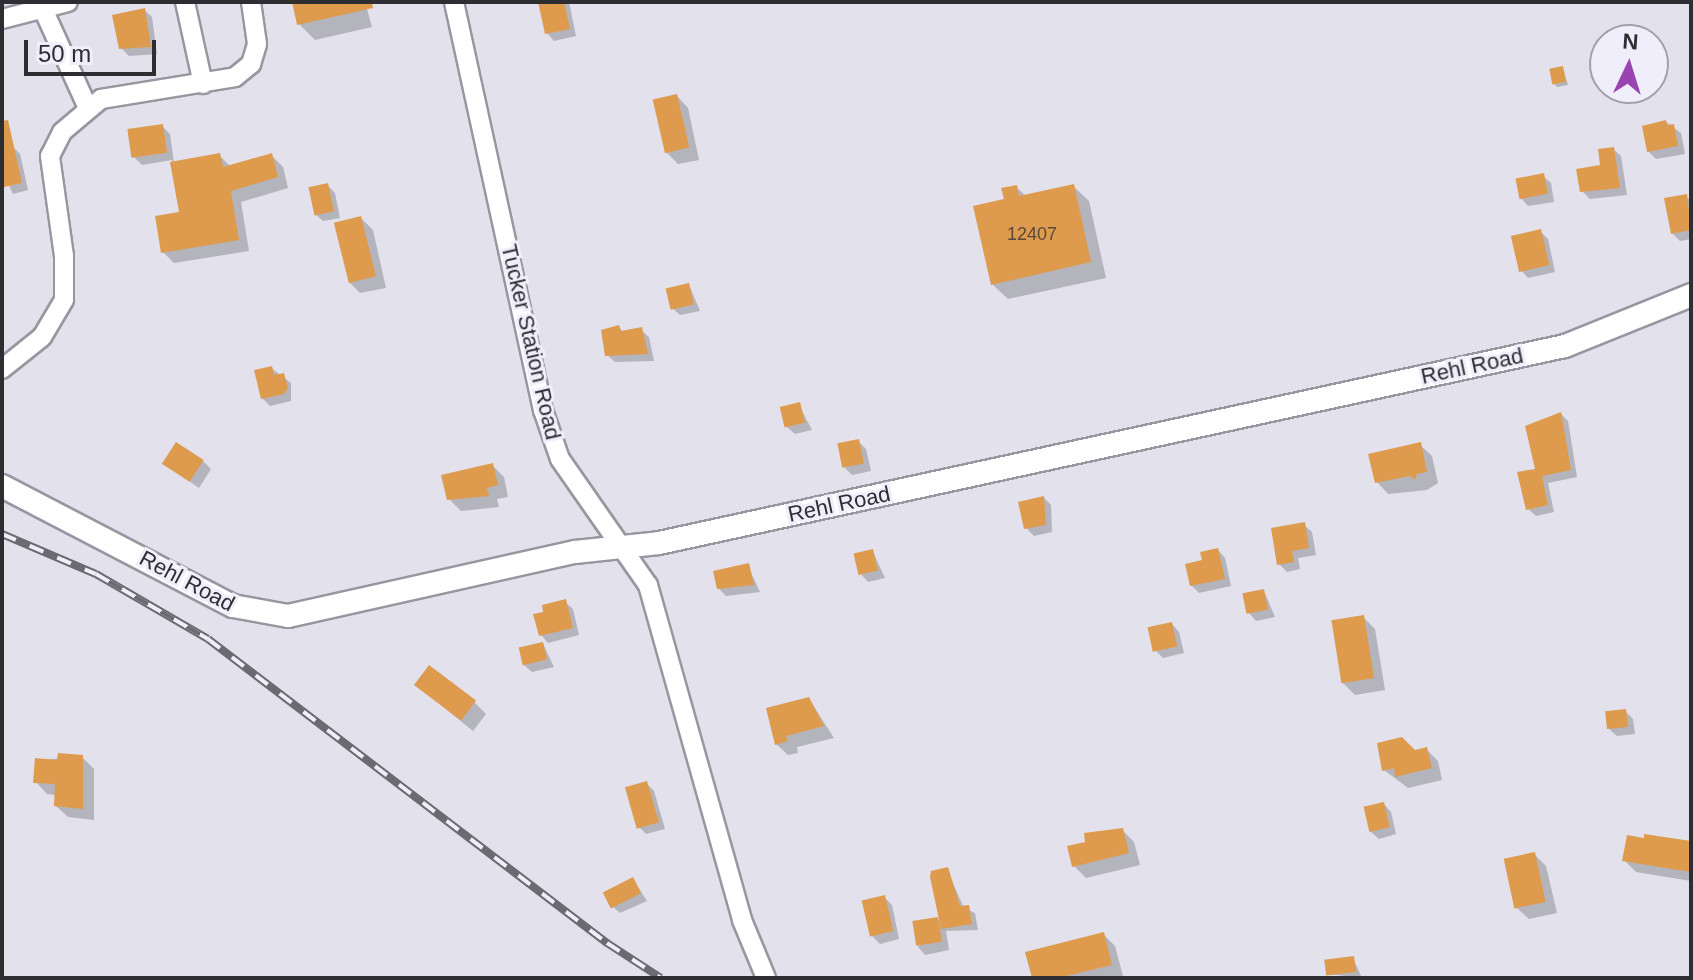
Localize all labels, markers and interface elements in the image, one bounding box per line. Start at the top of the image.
scale bar [28,24,160,74]
north arrow [1589,24,1669,104]
text: N [1622,29,1639,55]
text: 50 m [38,40,91,67]
house number: 12407 [1007,223,1057,245]
street label: Tucker Station Road [496,242,566,442]
street label: Rehl Road [1418,342,1526,390]
street label: Rehl Road [785,480,893,528]
street label: Rehl Road [135,545,239,617]

